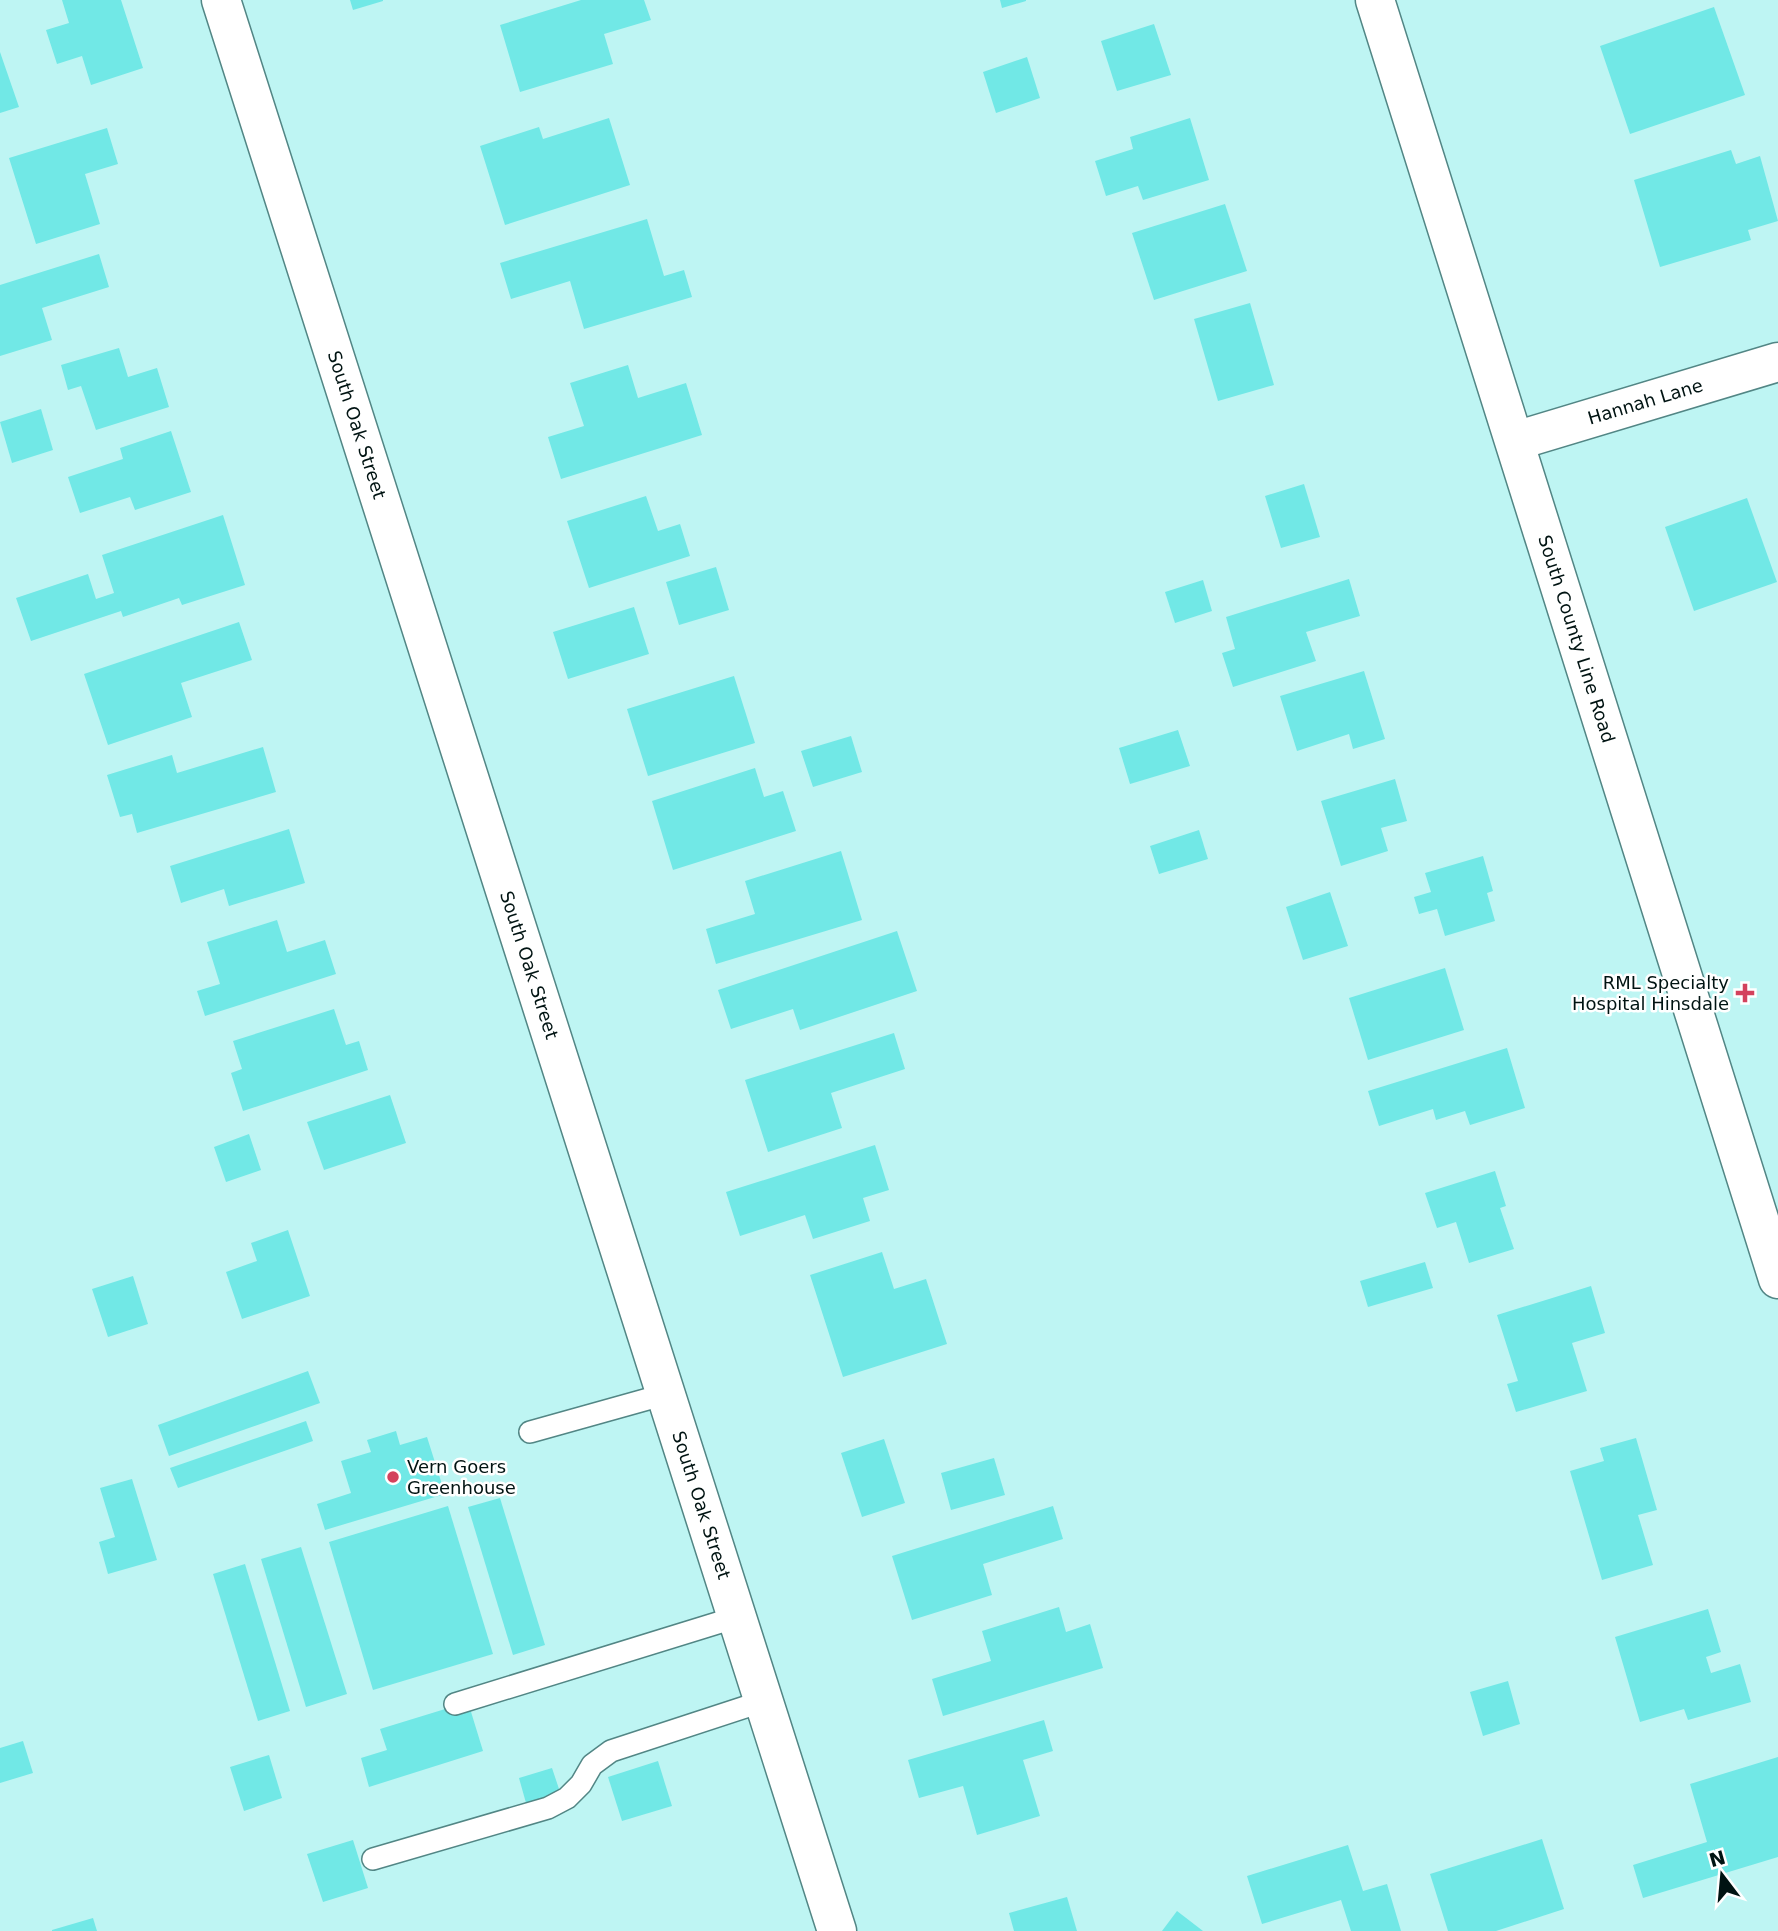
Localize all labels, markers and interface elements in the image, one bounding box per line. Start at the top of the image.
street label: South Oak Street [324,348,390,501]
street label: Hannah Lane [1585,374,1705,429]
street label: South County Line Road [1534,532,1619,745]
street label: South Oak Street [496,888,563,1042]
place label: RML Specialty Hospital Hinsdale [1572,972,1729,1014]
marker: RML Specialty Hospital Hinsdale [1735,983,1755,1003]
street label: South Oak Street [668,1428,735,1582]
place label: Vern Goers Greenhouse [407,1456,516,1498]
marker: Vern Goers Greenhouse [385,1469,401,1485]
north arrow [1687,1840,1757,1910]
text: N [1707,1846,1728,1871]

